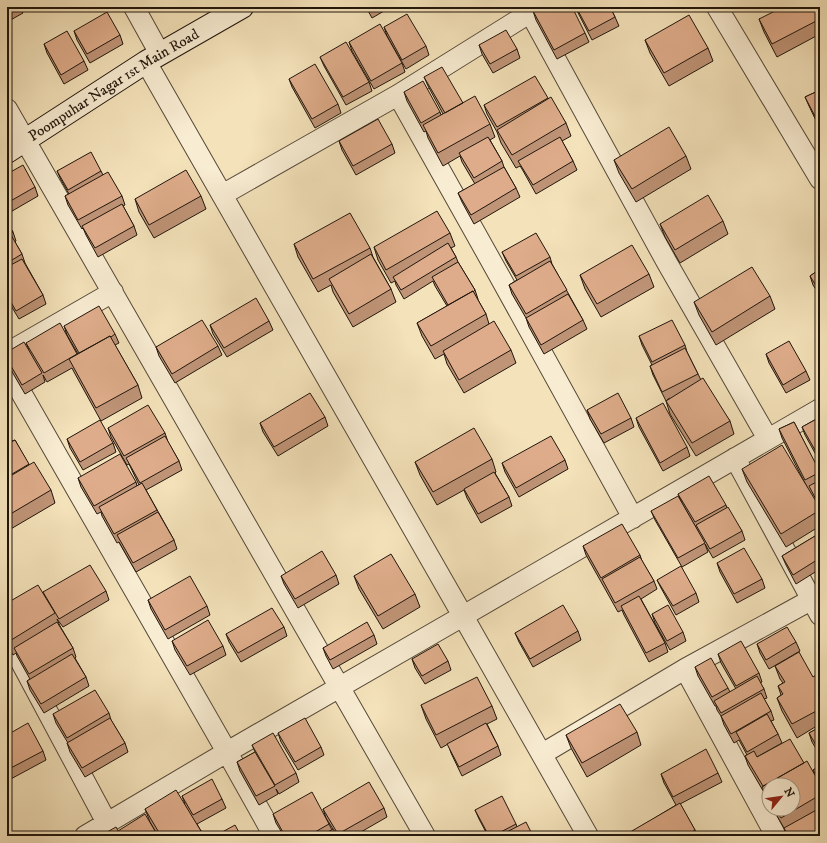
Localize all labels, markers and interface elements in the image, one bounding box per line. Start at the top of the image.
street label: Poompuhar Nagar 1st Main Road [25,24,203,145]
north arrow [761,777,801,817]
text: N [781,785,797,800]

